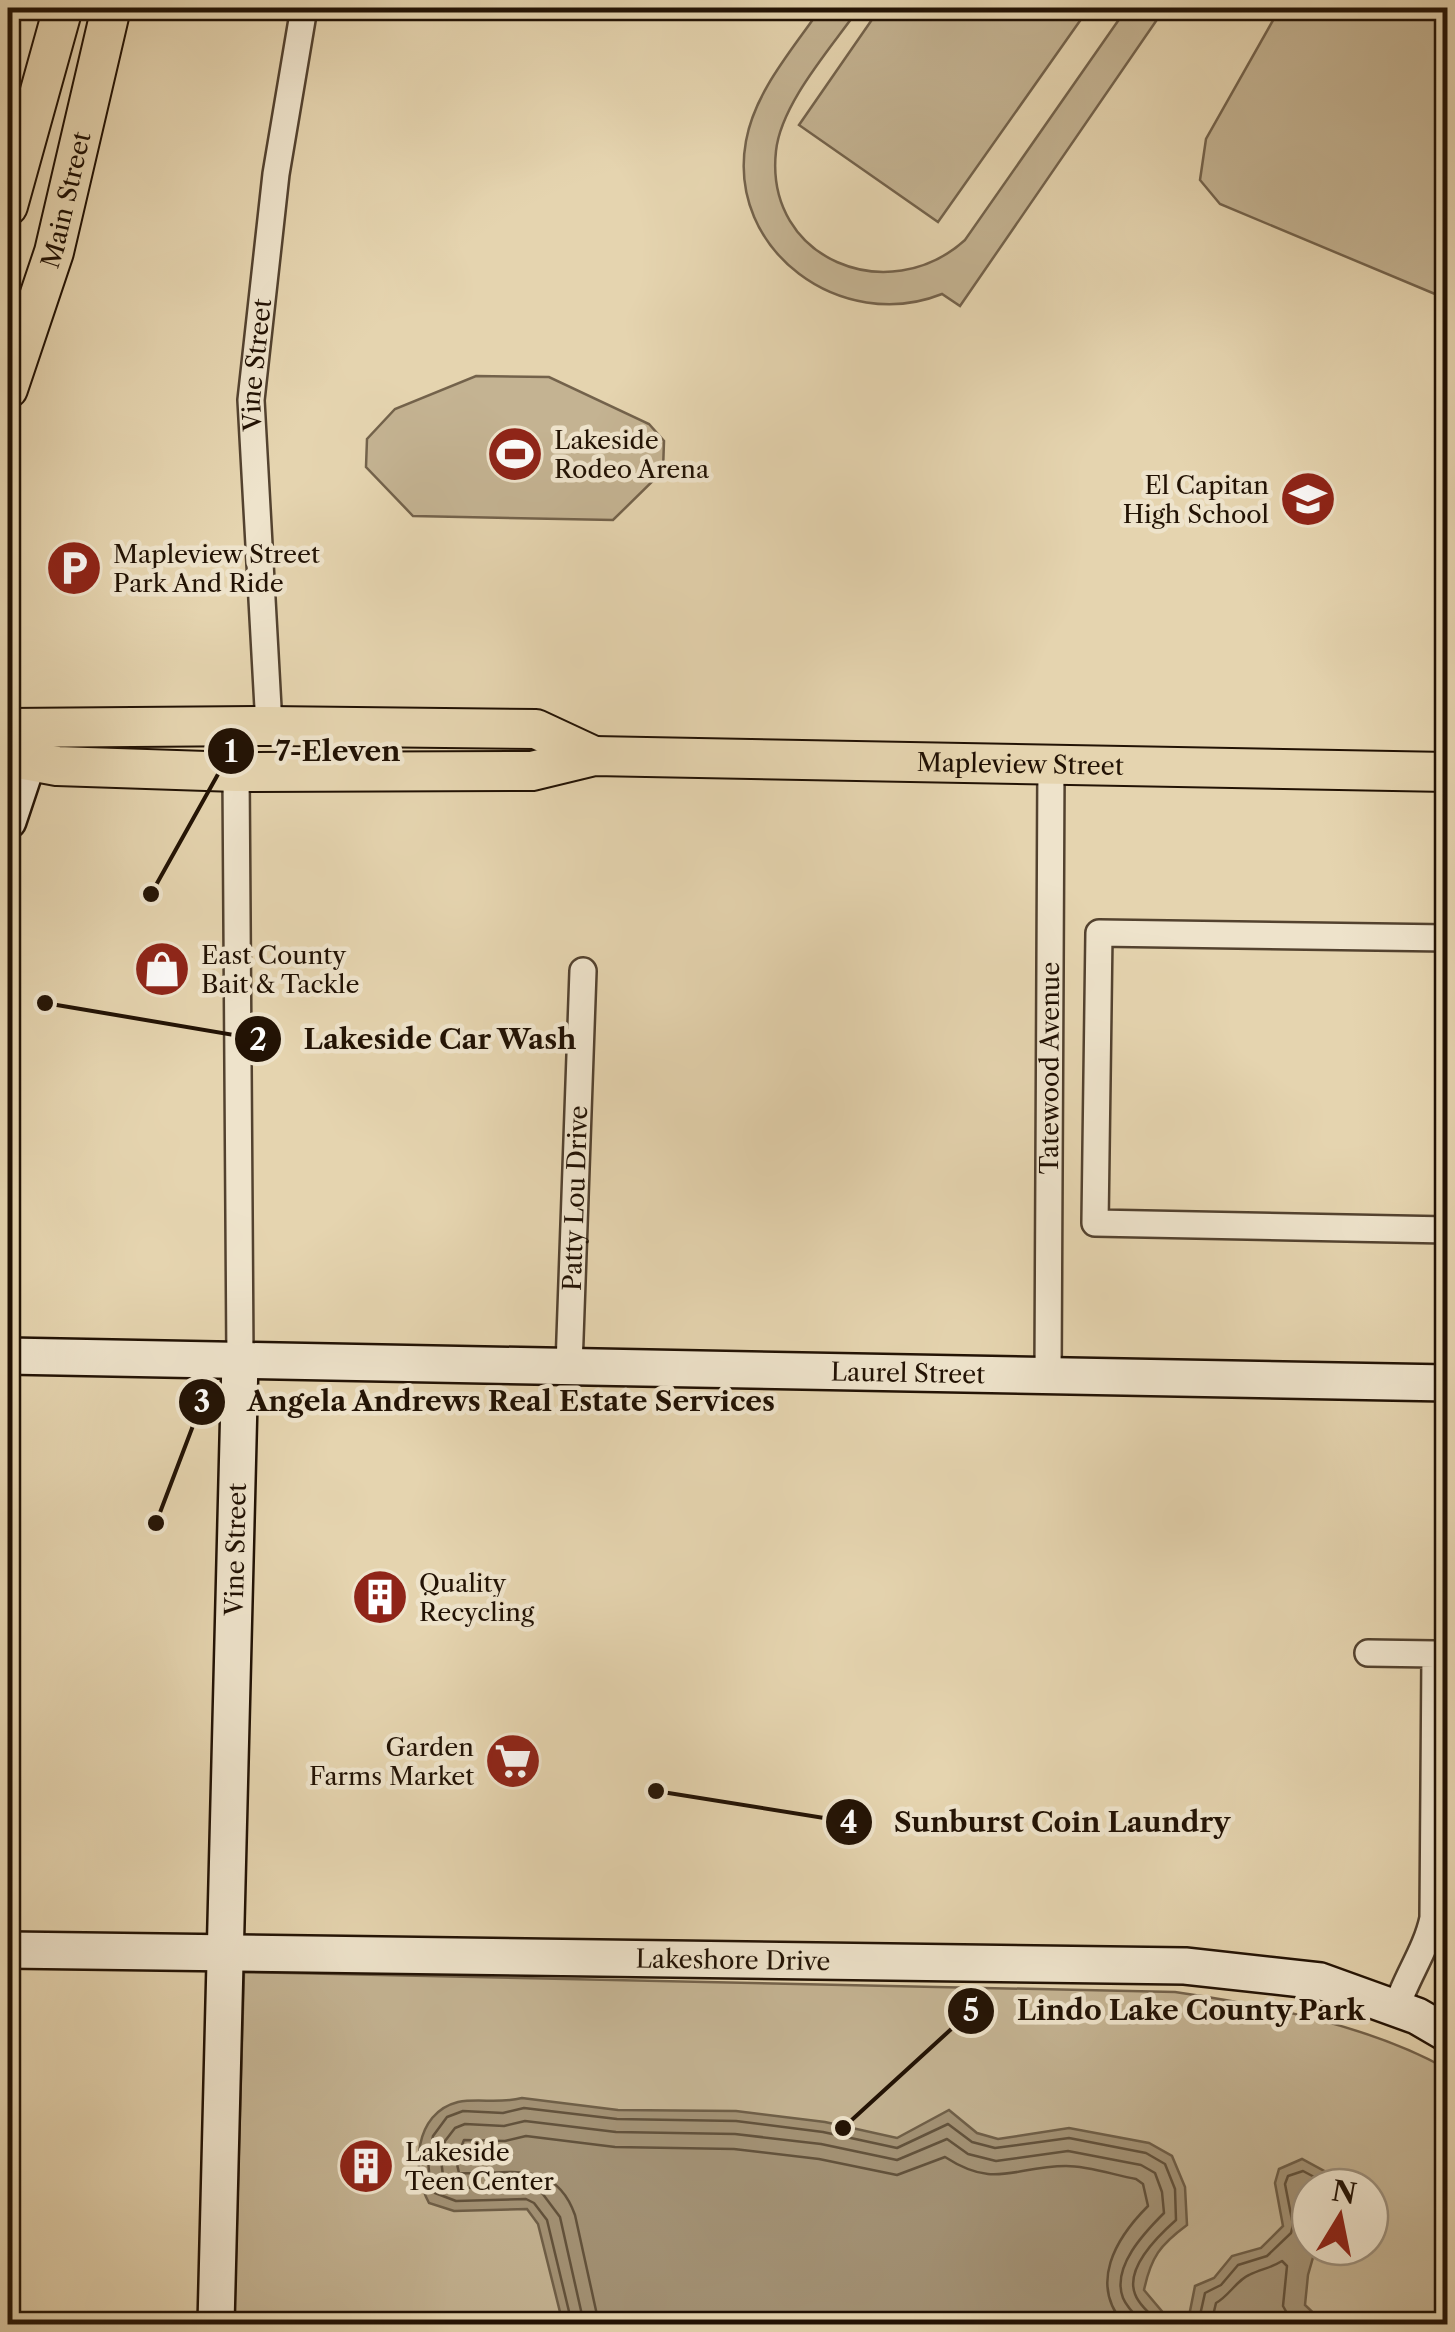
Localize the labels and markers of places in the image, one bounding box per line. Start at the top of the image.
sports icon: Lakeside Rodeo Arena [485,424,545,484]
place label: Lakeside Rodeo Arena [554,425,710,485]
school or university icon: El Capitan High School [1278,469,1338,529]
place label: El Capitan High School [1123,470,1269,530]
parking icon: Mapleview Street Park And Ride [44,538,104,598]
place label: Mapleview Street Park And Ride [113,539,320,599]
callout: 7-Eleven [206,722,421,780]
shop icon: East County Bait & Tackle [132,939,192,999]
place label: East County Bait & Tackle [201,940,359,1000]
callout: Lakeside Car Wash [233,1010,597,1068]
callout: Angela Andrews Real Estate Services [177,1373,796,1431]
building icon: Quality Recycling [350,1567,410,1627]
place label: Quality Recycling [419,1568,535,1628]
supermarket icon: Garden Farms Market [483,1731,543,1791]
place label: Garden Farms Market [309,1732,474,1792]
callout: Sunburst Coin Laundry [824,1793,1250,1851]
callout: Lindo Lake County Park [946,1982,1386,2040]
building icon: Lakeside Teen Center [336,2136,396,2196]
place label: Lakeside Teen Center [405,2137,554,2197]

